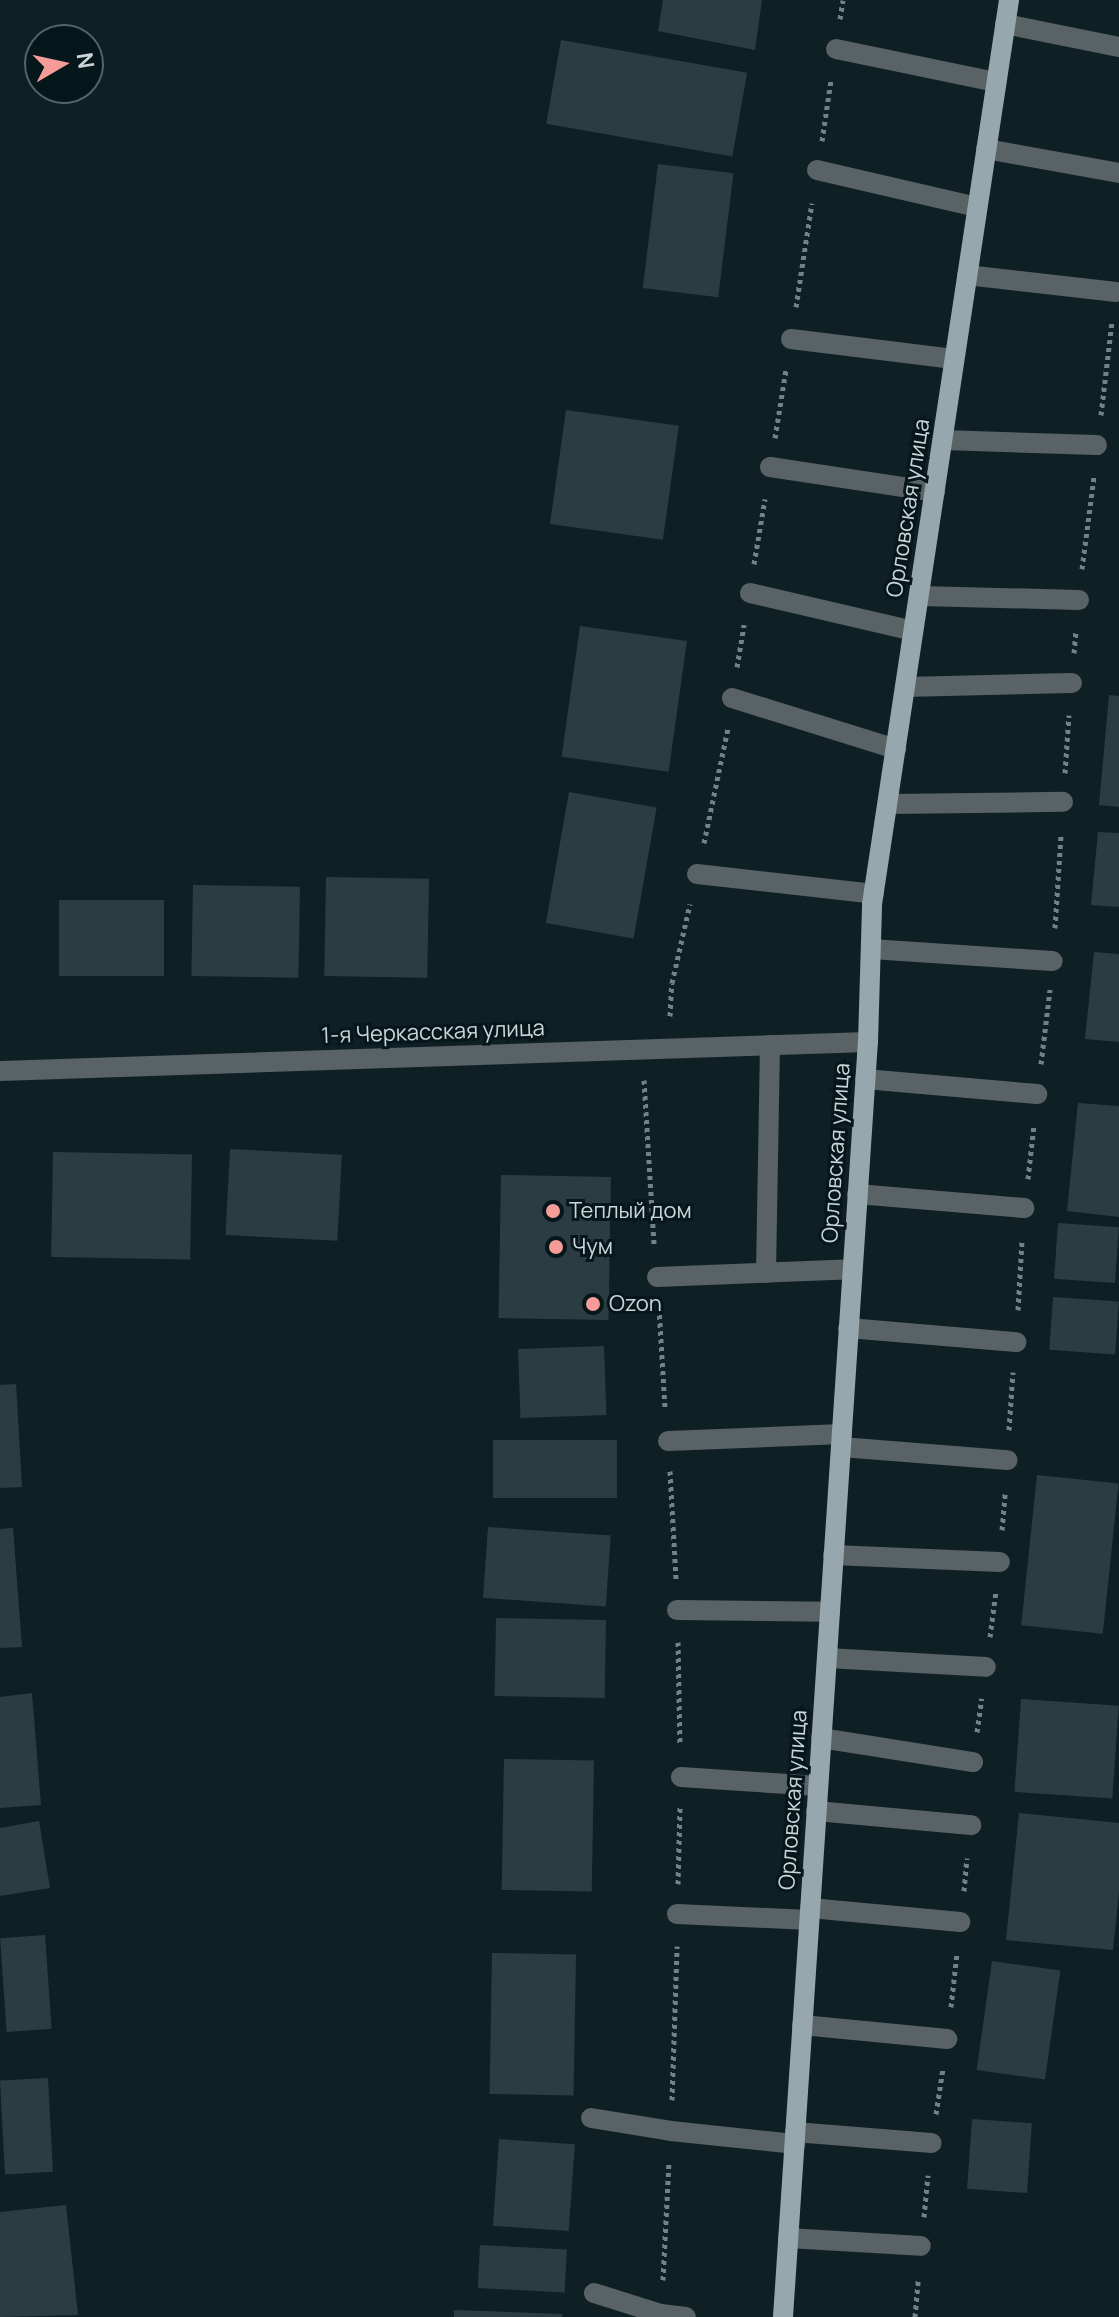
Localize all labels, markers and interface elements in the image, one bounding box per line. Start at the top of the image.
north arrow [24,24,104,104]
text: N [70,50,102,71]
street label: Орловская улица [881,417,935,599]
street label: 1-я Черкасская улица [321,1015,545,1049]
street label: Орловская улица [817,1062,855,1244]
place label: Теплый дом [569,1198,692,1224]
marker: Теплый дом [544,1202,562,1220]
place label: Чум [572,1234,613,1260]
marker: Чум [547,1238,565,1256]
place label: Ozon [609,1291,662,1317]
marker: Ozon [584,1295,602,1313]
street label: Орловская улица [774,1709,812,1891]

